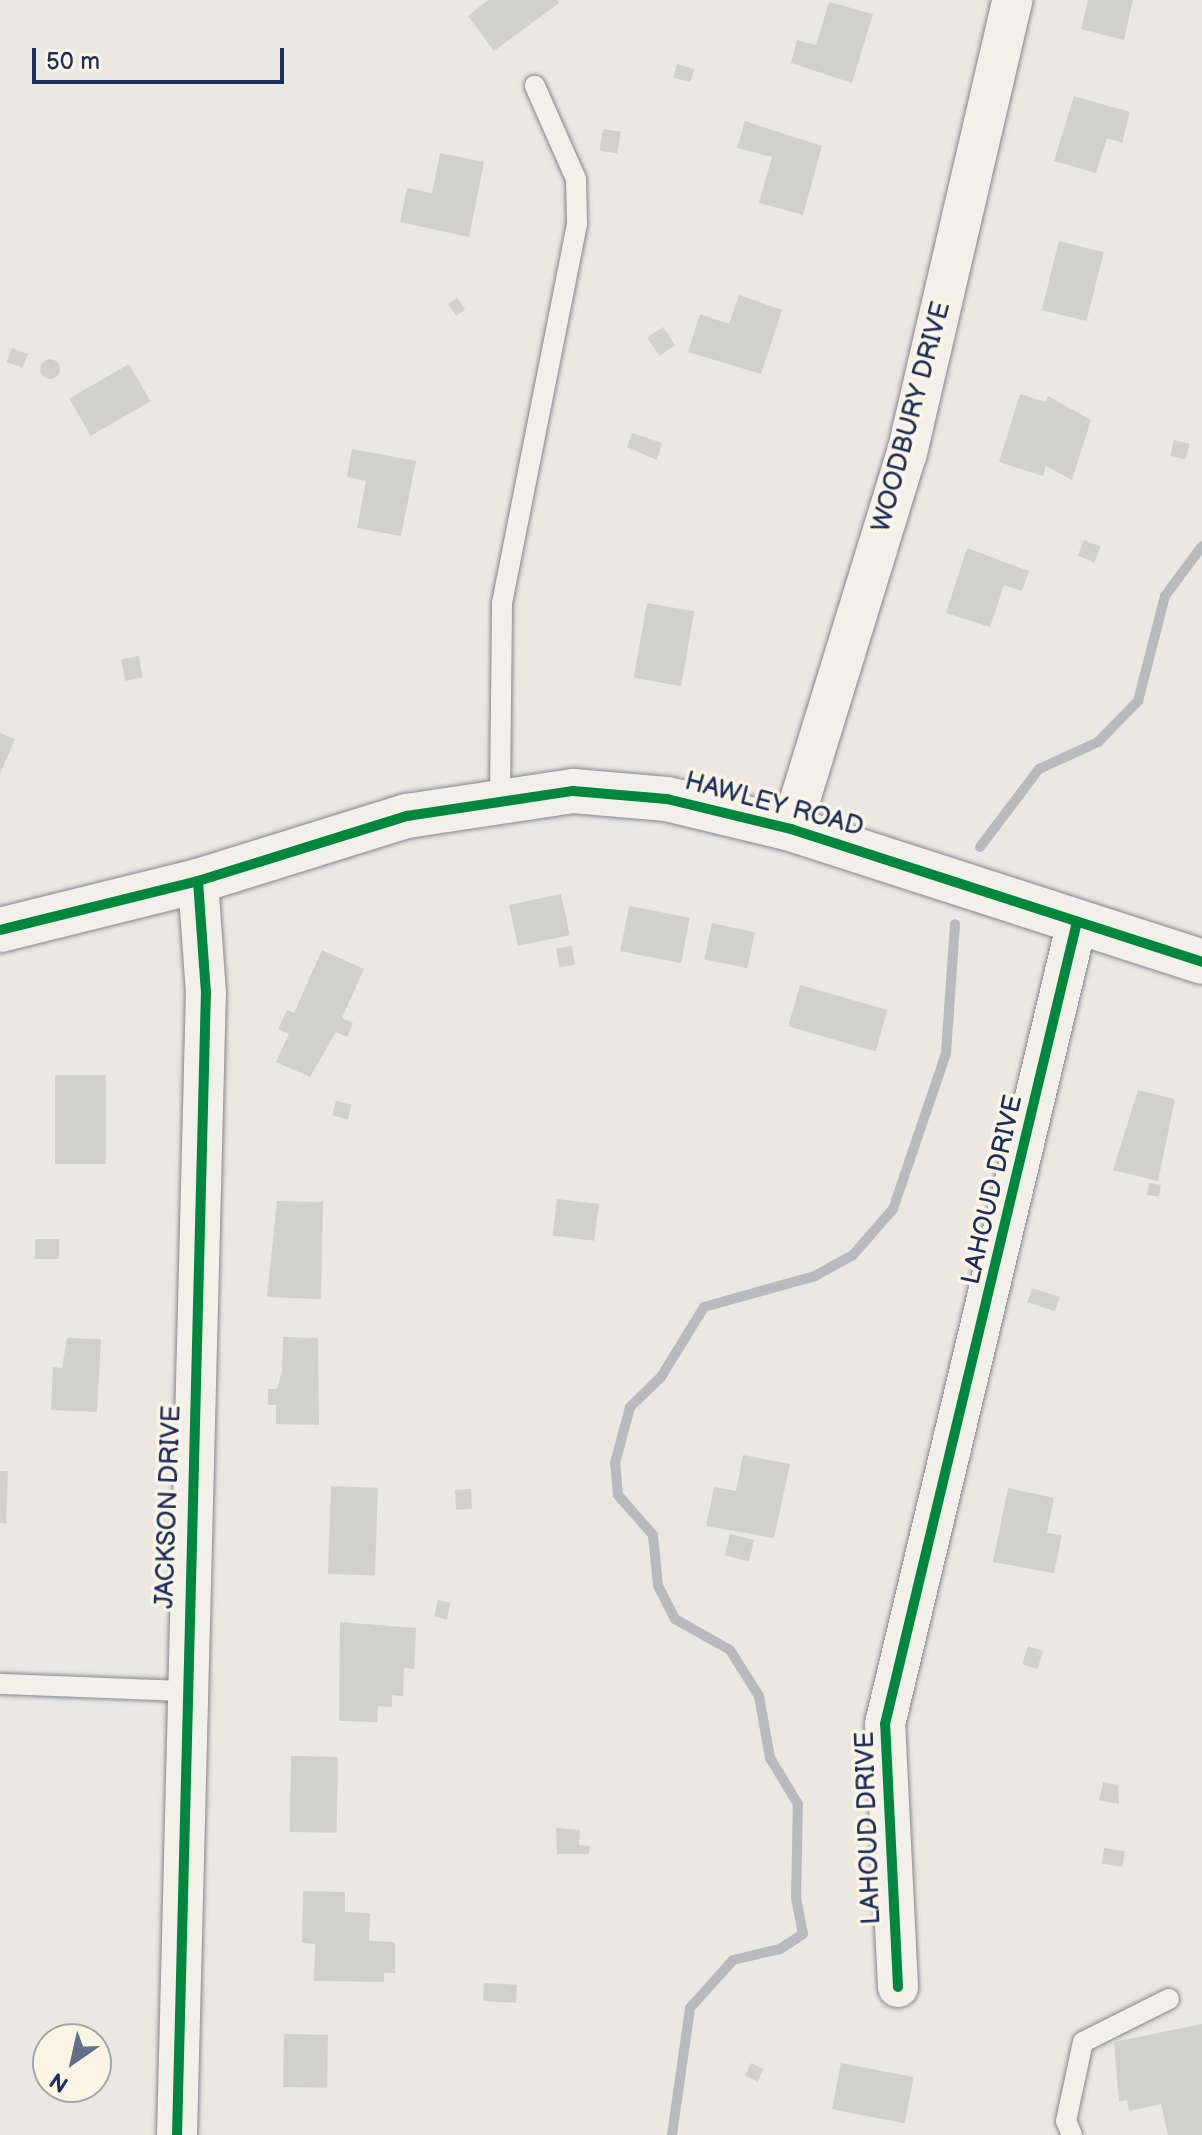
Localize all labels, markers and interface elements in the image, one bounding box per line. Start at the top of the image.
scale bar [36,32,288,82]
text: 50 m [46,47,100,76]
street label: WOODBURY DRIVE [866,298,958,536]
street label: HAWLEY ROAD [681,766,867,844]
street label: LAHOUD DRIVE [956,1092,1030,1288]
street label: JACKSON DRIVE [150,1405,188,1609]
street label: LAHOUD DRIVE [850,1731,888,1925]
north arrow [32,2023,112,2103]
text: N [45,2066,74,2097]

